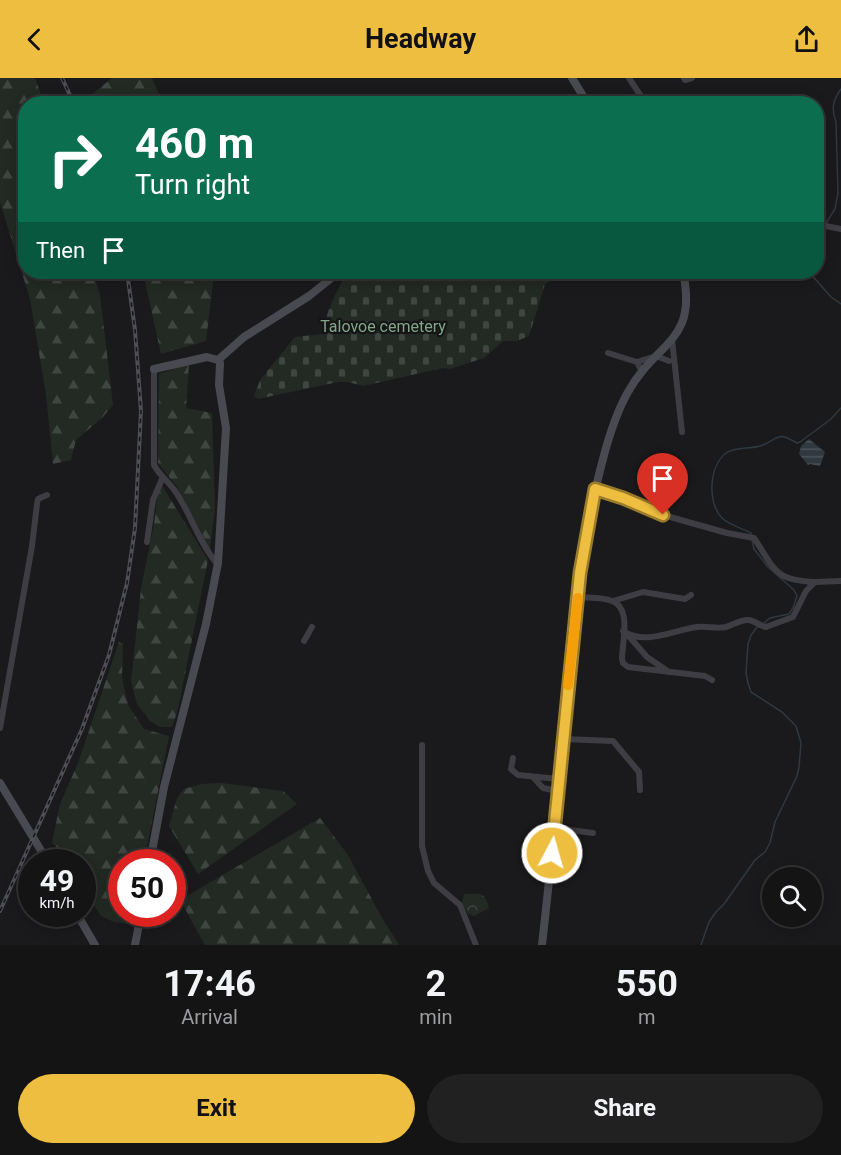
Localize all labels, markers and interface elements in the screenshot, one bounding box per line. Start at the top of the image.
icon: back [18,23,51,56]
text: Headway [365,23,476,55]
icon: share [790,23,823,56]
text: 460 m [135,119,254,168]
icon: right [36,120,114,198]
text: Turn right [135,169,250,201]
icon: arrive [97,234,130,267]
text: Then [36,238,85,263]
park label: Talovoe cemetery [320,317,446,336]
pin [637,453,688,515]
icon: arrive [646,462,679,495]
position arrow [520,821,584,885]
speed limit sign: 50 [108,849,186,927]
text: 49 [40,863,74,898]
map controls [762,867,822,927]
button: search [762,867,822,927]
text: km/h [39,894,75,912]
text: 17:46 [163,963,256,1005]
text: 2 [426,963,446,1005]
text: 550 [616,963,678,1005]
text: Arrival [181,1005,238,1029]
text: min [419,1005,453,1029]
text: m [638,1005,656,1029]
button: Exit [18,1074,415,1143]
button: Share [427,1074,823,1143]

